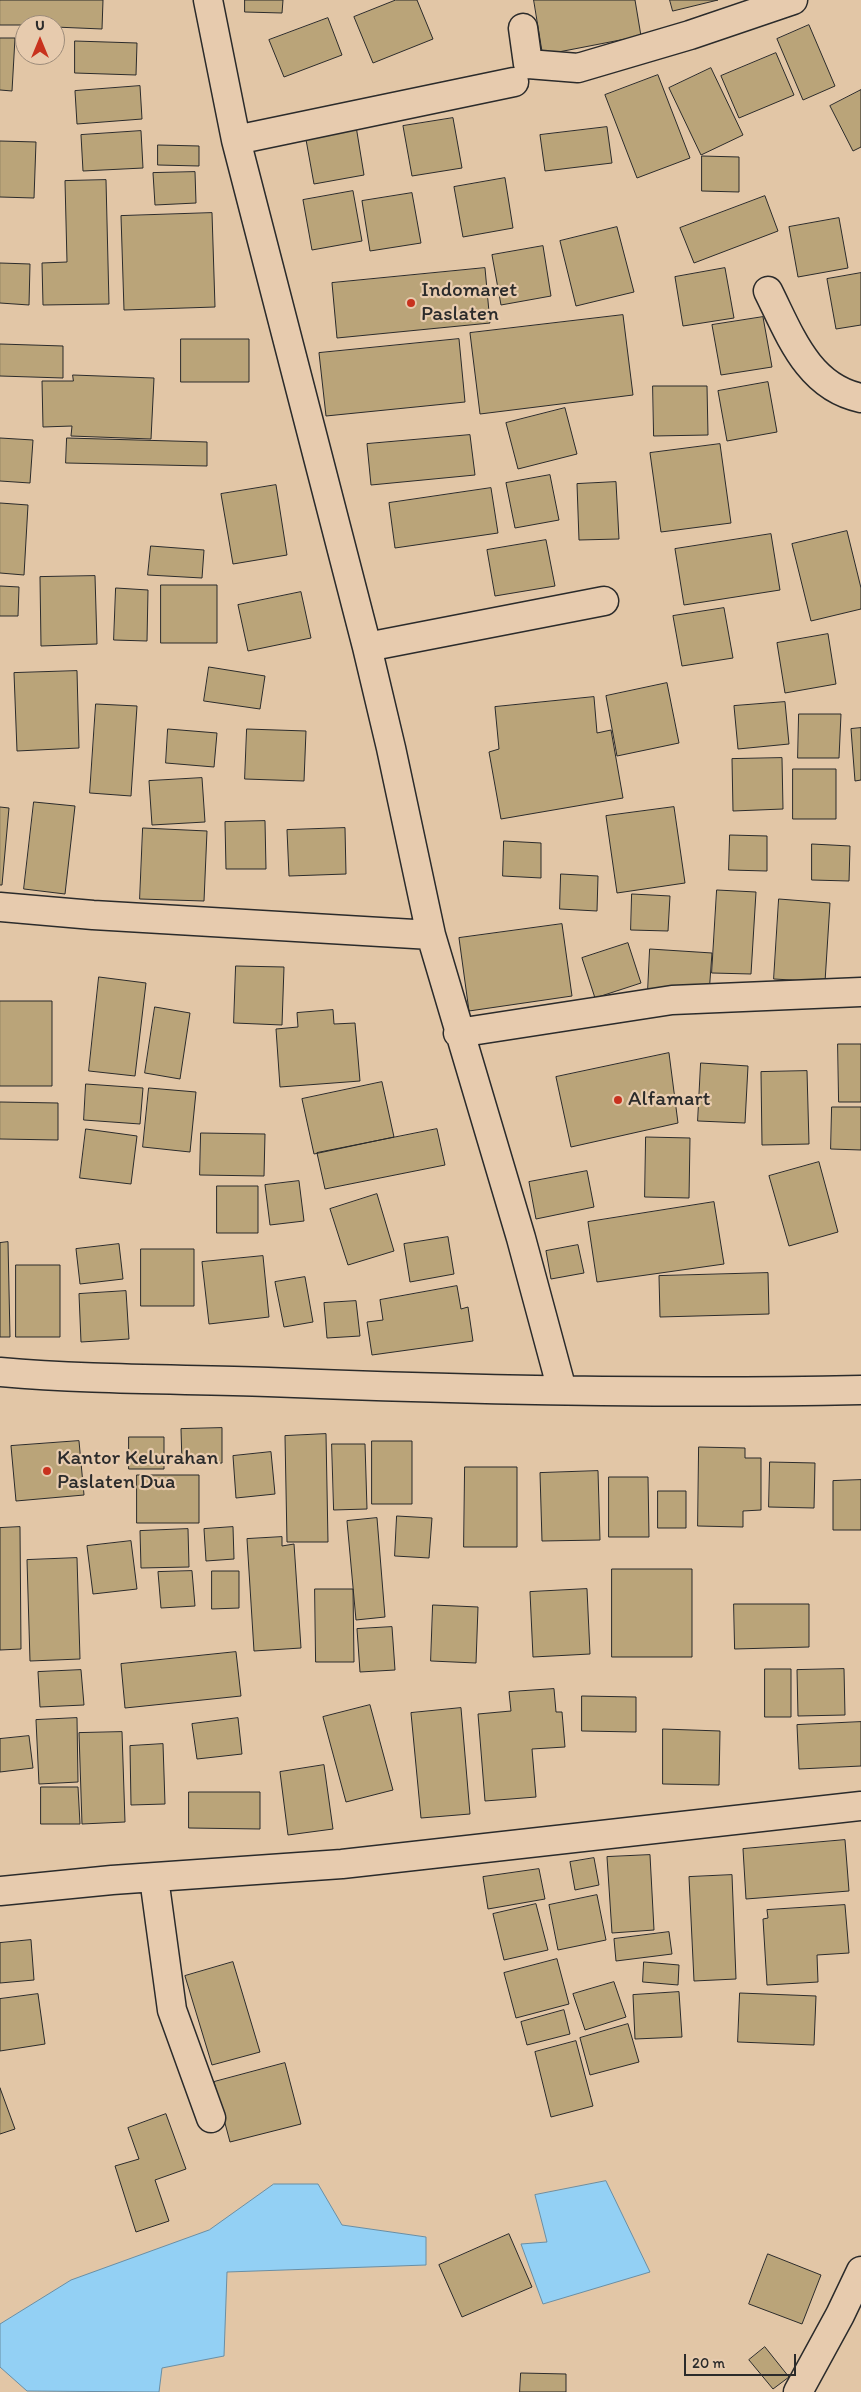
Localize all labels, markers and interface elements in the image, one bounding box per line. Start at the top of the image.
north arrow [15,15,65,65]
text: U [35,17,45,34]
place label: Indomaret Paslaten [421,278,517,328]
marker: Indomaret Paslaten [405,297,417,309]
place label: Alfamart [628,1087,710,1113]
marker: Alfamart [612,1094,624,1106]
place label: Kantor Kelurahan Paslaten Dua [57,1446,218,1496]
marker: Kantor Kelurahan Paslaten Dua [41,1465,53,1477]
scale bar [686,2344,798,2376]
text: 20 m [692,2354,725,2372]

